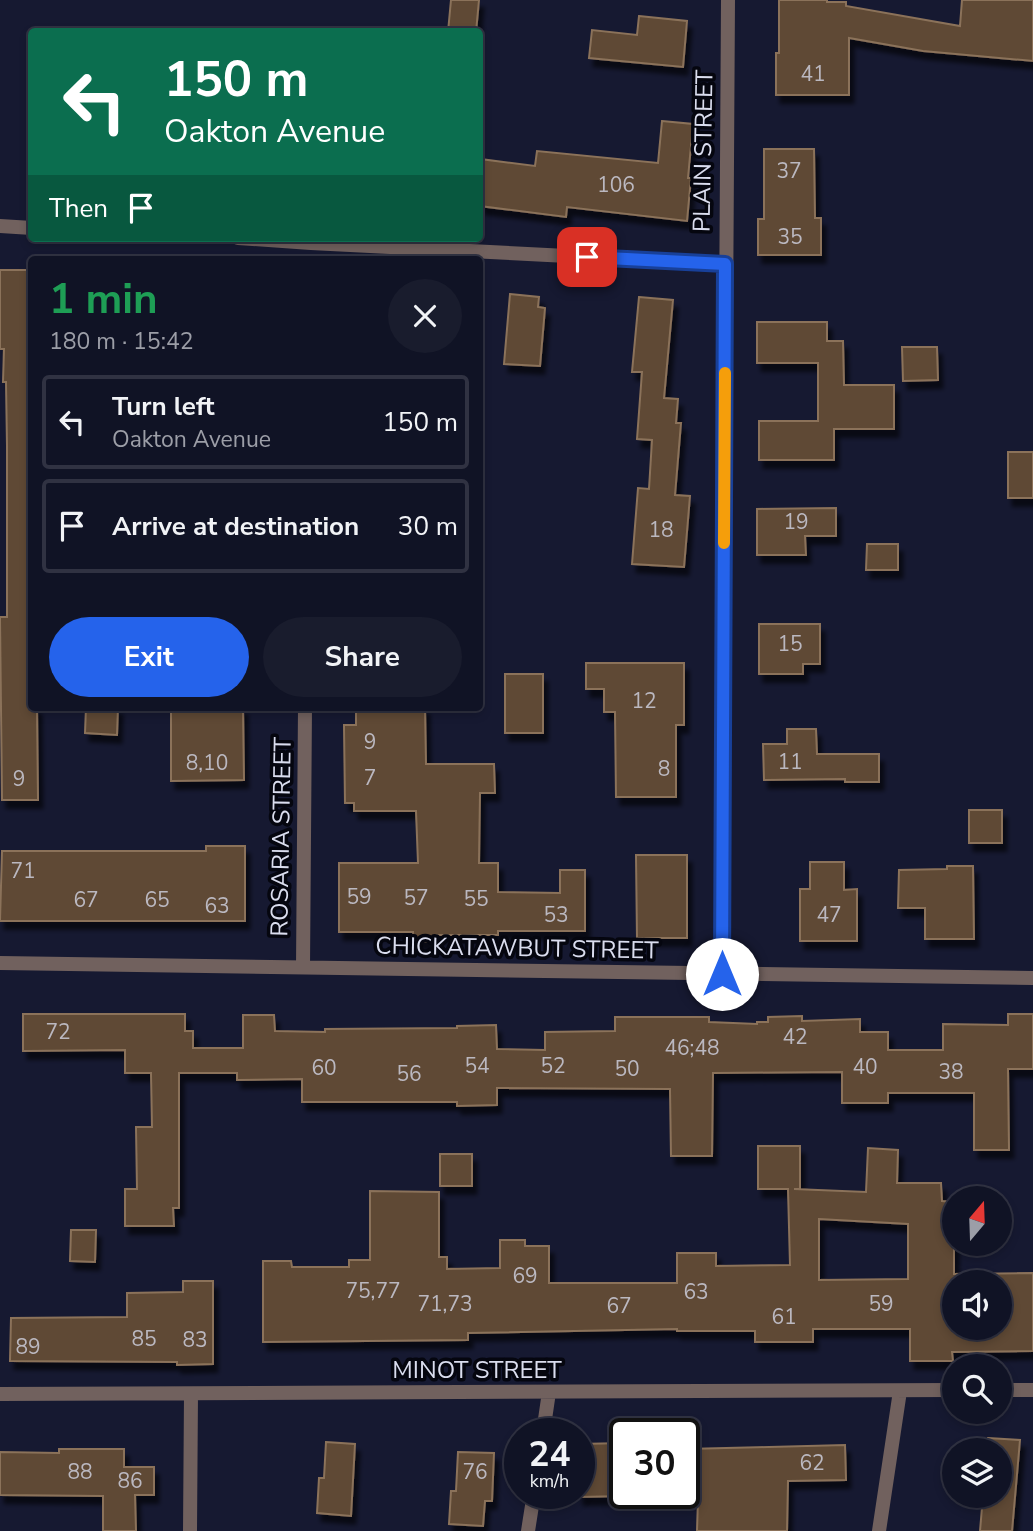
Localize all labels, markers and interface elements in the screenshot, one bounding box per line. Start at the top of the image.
text: 150 m [164,46,308,113]
icon: left [49,56,140,147]
house number: 41 [800,60,826,88]
street label: PLAIN STREET [686,69,720,232]
text: Oakton Avenue [164,110,385,153]
house number: 37 [776,157,802,185]
house number: 106 [597,171,635,199]
icon: arrive [122,189,160,227]
text: Then [49,191,108,226]
house number: 35 [777,223,803,251]
pin [557,227,617,287]
icon: arrive [568,238,606,276]
text: 1 min [49,271,158,328]
button: close [388,279,462,353]
text: 180 m · 15:42 [49,326,194,357]
text: Turn left [112,389,215,424]
icon: left [53,403,91,441]
text: 150 m [382,405,458,440]
text: Oakton Avenue [112,424,271,455]
icon: arrive [53,507,91,545]
house number: 19 [783,508,809,536]
text: Arrive at destination [112,509,359,544]
text: 30 m [398,509,458,544]
house number: 18 [648,516,674,544]
button: Exit [49,617,249,697]
button: Share [263,617,462,697]
house number: 15 [777,630,803,658]
house number: 12 [631,687,657,715]
house number: 9 [364,728,376,756]
street label: ROSARIA STREET [263,736,299,937]
house number: 11 [777,748,803,776]
house number: 8,10 [186,749,228,777]
house number: 8 [658,755,670,783]
house number: 7 [364,764,376,792]
house number: 9 [13,765,25,793]
house number: 71 [10,857,36,885]
house number: 59 [346,883,372,911]
house number: 57 [403,884,429,912]
house number: 55 [463,885,489,913]
house number: 67 [73,886,99,914]
house number: 65 [144,886,170,914]
house number: 63 [204,892,230,920]
house number: 53 [543,901,569,929]
house number: 47 [816,901,842,929]
street label: CHICKATAWBUT STREET [375,930,659,966]
position arrow [685,937,759,1011]
house number: 72 [45,1018,71,1046]
house number: 42 [782,1023,808,1051]
house number: 46;48 [664,1034,720,1062]
house number: 54 [464,1052,490,1080]
house number: 52 [540,1052,566,1080]
house number: 40 [852,1053,878,1081]
house number: 60 [311,1054,337,1082]
house number: 50 [614,1055,640,1083]
house number: 38 [938,1058,964,1086]
house number: 56 [396,1060,422,1088]
north arrow [942,1186,1012,1256]
map controls [942,1186,1012,1508]
house number: 69 [512,1262,538,1290]
button: sound [942,1270,1012,1340]
house number: 75,77 [345,1277,401,1305]
house number: 63 [683,1278,709,1306]
house number: 71,73 [417,1290,473,1318]
house number: 59 [868,1290,894,1318]
house number: 67 [606,1292,632,1320]
house number: 61 [771,1303,797,1331]
house number: 85 [131,1325,157,1353]
house number: 83 [182,1326,208,1354]
house number: 89 [15,1333,41,1361]
street label: MINOT STREET [392,1354,562,1386]
button: search [942,1354,1012,1424]
speed limit sign: 30 [609,1418,700,1509]
text: 24 [528,1431,571,1478]
button: layers [942,1438,1012,1508]
house number: 62 [799,1449,825,1477]
house number: 88 [67,1458,93,1486]
house number: 76 [462,1458,488,1486]
house number: 86 [117,1467,143,1495]
text: km/h [530,1469,569,1493]

